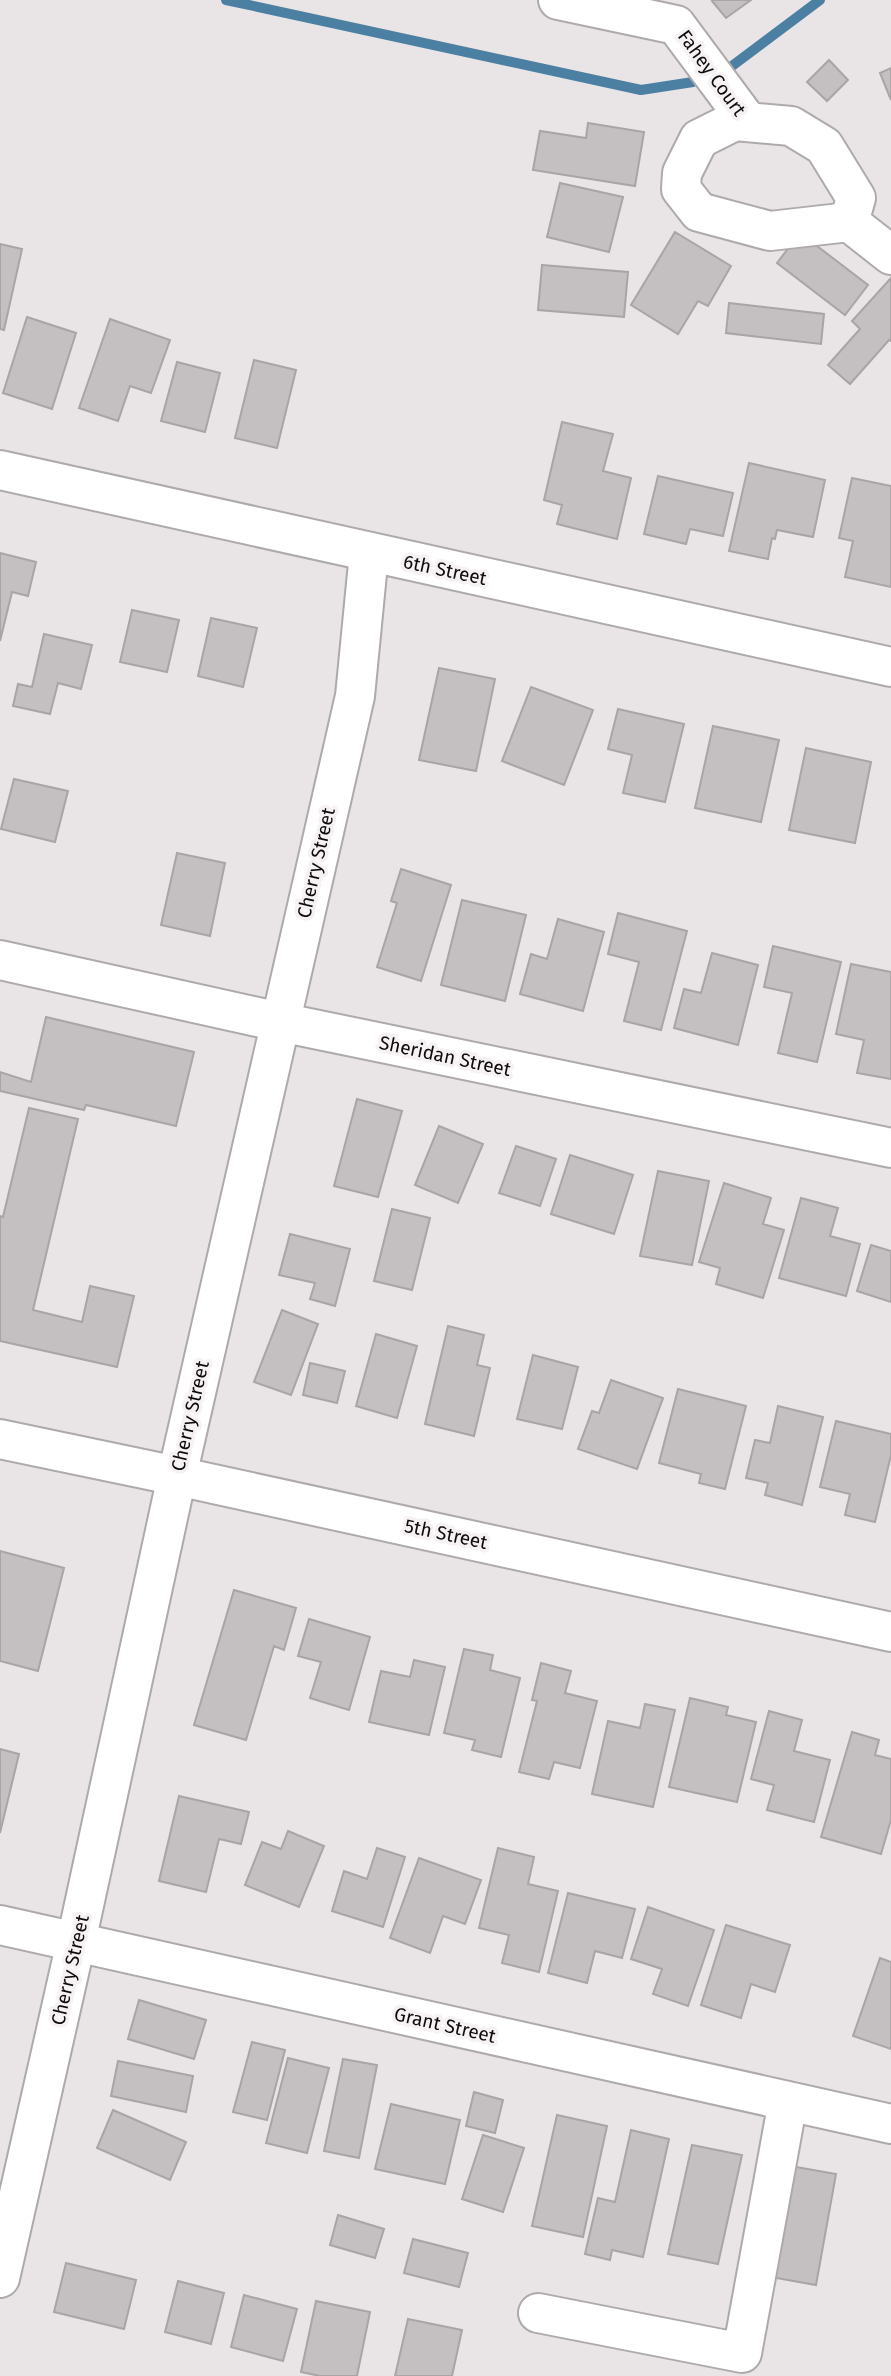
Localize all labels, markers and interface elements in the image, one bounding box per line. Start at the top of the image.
street label: Fahey Court [673,25,751,121]
street label: 6th Street [401,550,489,590]
street label: Cherry Street [292,805,340,920]
street label: Sheridan Street [377,1031,513,1081]
street label: Cherry Street [166,1358,214,1473]
street label: 5th Street [403,1514,490,1554]
street label: Cherry Street [46,1912,94,2027]
street label: Grant Street [392,2002,498,2048]

